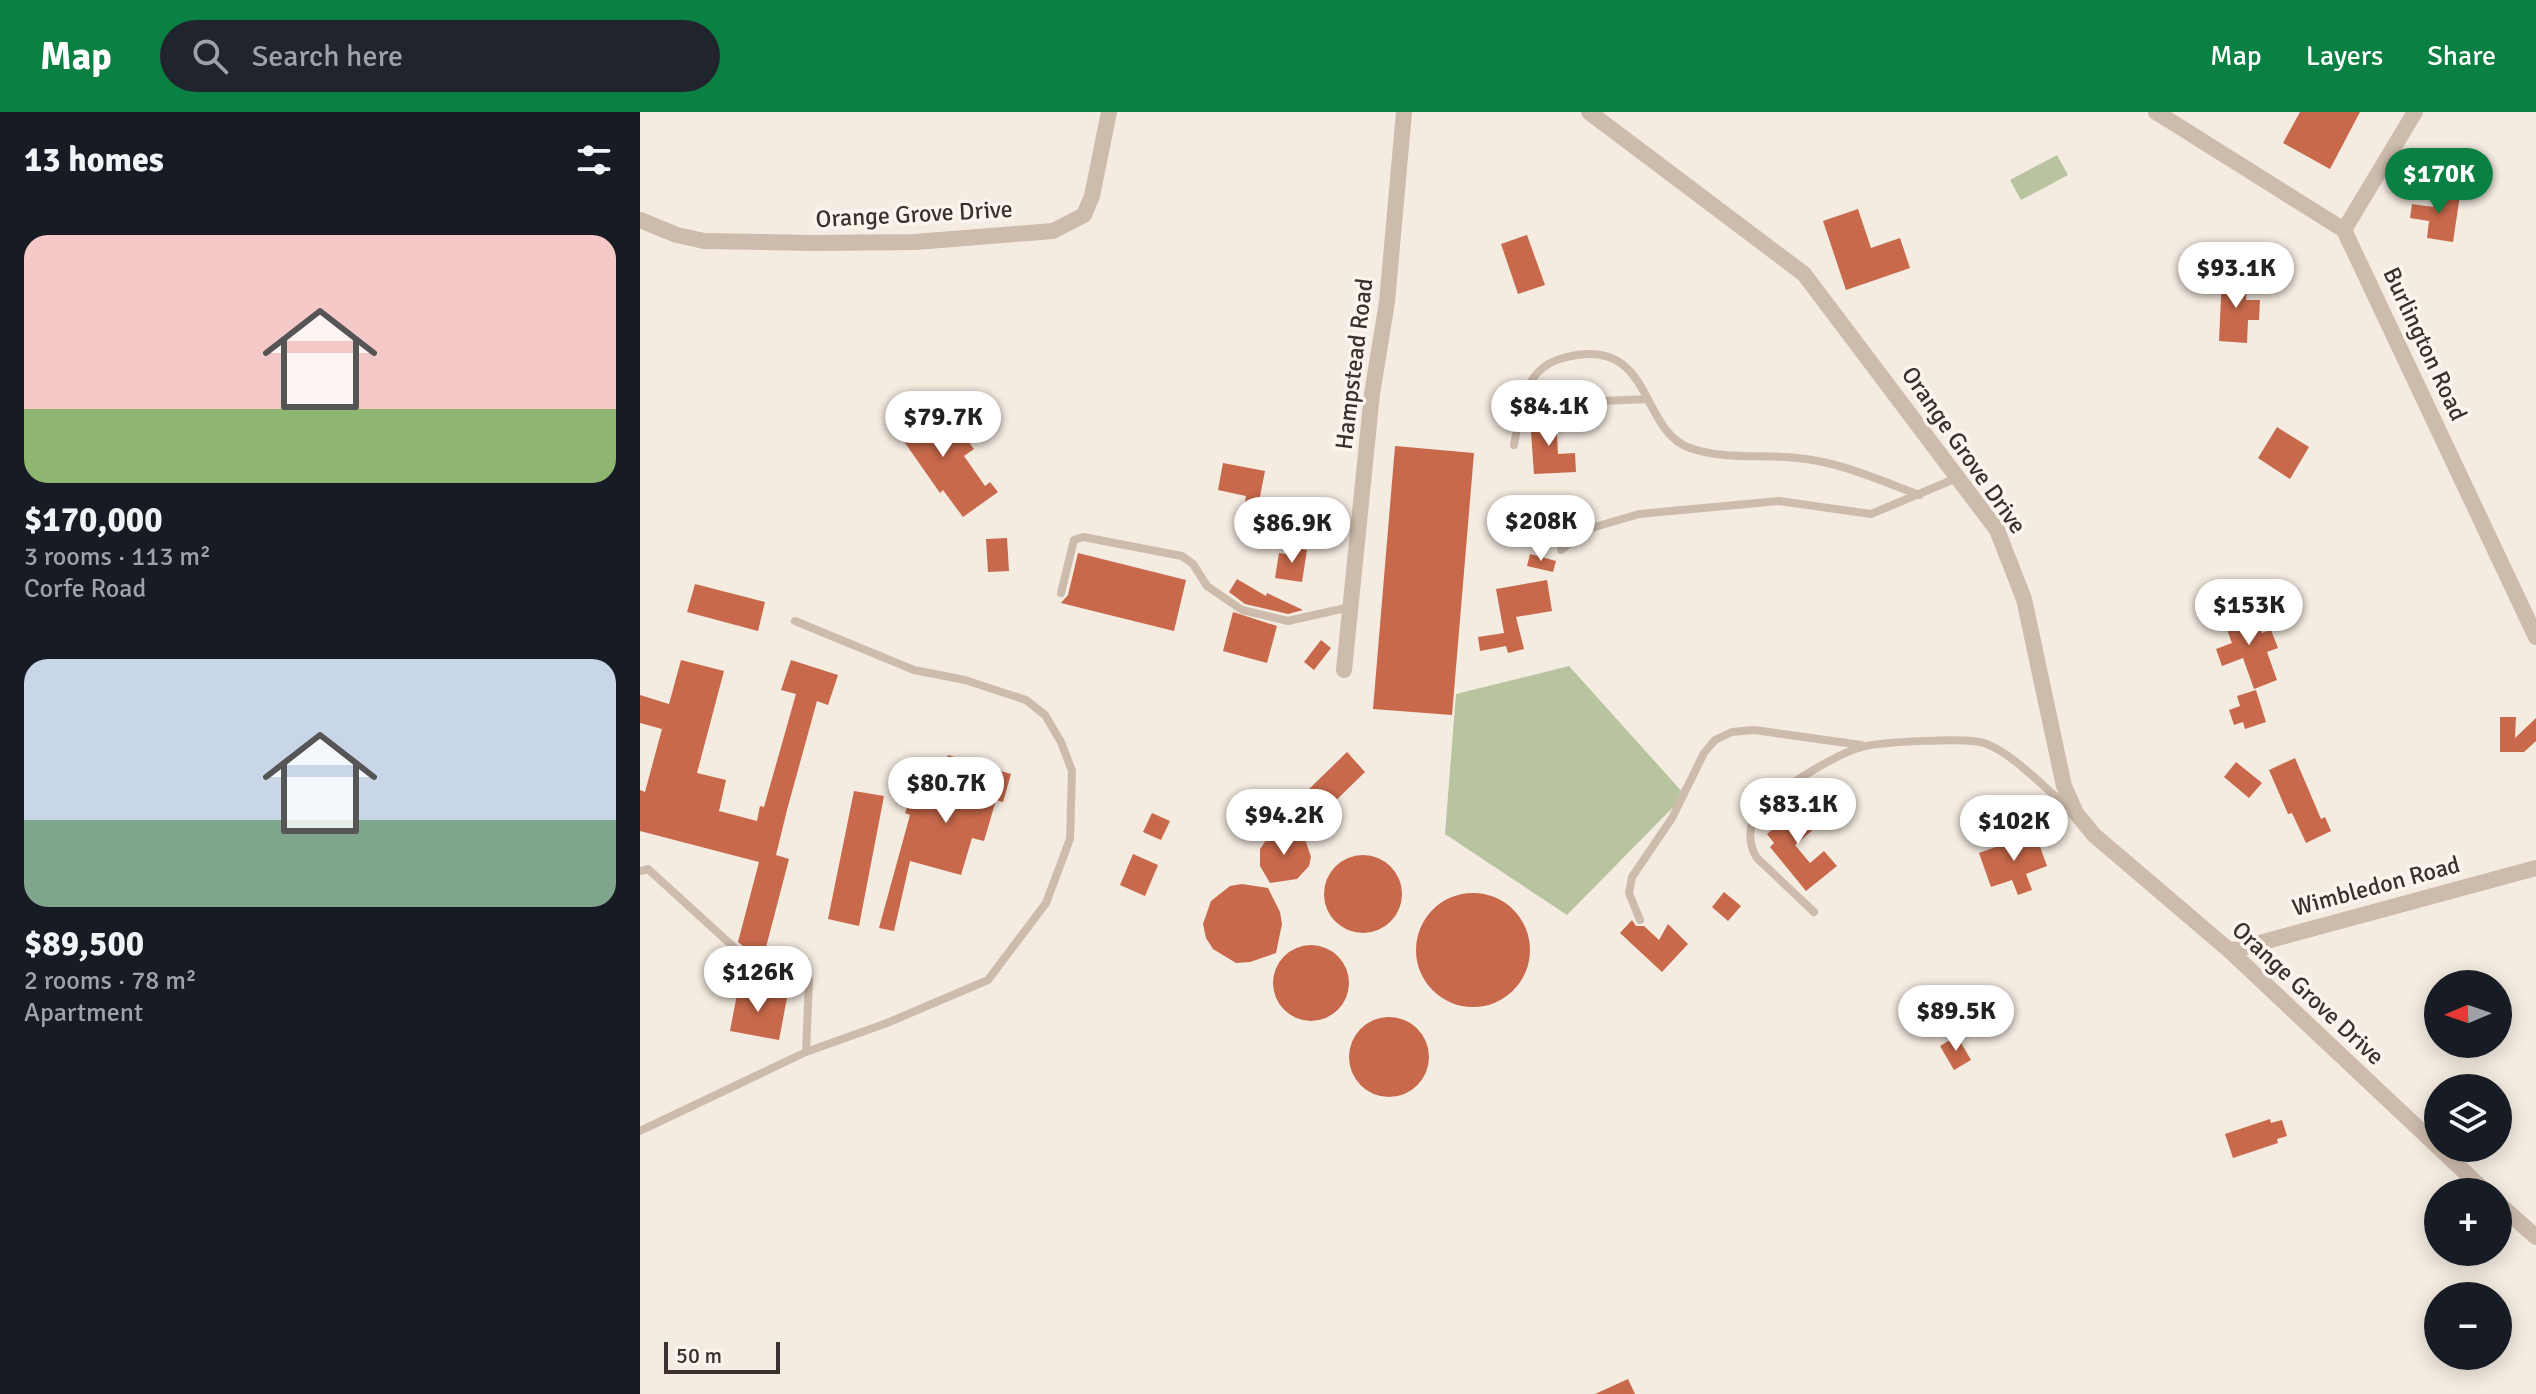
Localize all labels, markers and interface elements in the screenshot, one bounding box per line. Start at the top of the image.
search box [160,20,720,92]
text: Map [40,33,112,80]
icon: search [188,34,232,78]
text: Search here [252,38,403,75]
text: Map [2210,39,2262,73]
text: Layers [2306,39,2383,73]
text: Share [2427,39,2496,73]
icon: filters [572,138,616,182]
text: 13 homes [24,139,164,181]
pin: $170K [2383,148,2495,216]
text: $170K [2403,158,2475,190]
street label: Orange Grove Drive [815,194,1013,234]
pin: $93.1K [2171,242,2301,310]
text: $93.1K [2196,252,2276,284]
street label: Burlington Road [2376,262,2474,426]
street label: Hampstead Road [1329,277,1379,451]
icon: home [248,287,392,431]
street label: Orange Grove Drive [1895,361,2033,539]
pin: $84.1K [1484,380,1614,448]
text: $84.1K [1509,390,1589,422]
pin: $79.7K [878,391,1008,459]
text: $79.7K [903,401,983,433]
pin: $208K [1485,495,1597,563]
pin: $86.9K [1227,497,1357,565]
text: $170,000 [24,499,163,541]
text: $208K [1505,505,1577,537]
text: $86.9K [1252,507,1332,539]
text: 3 rooms · 113 m² [24,541,211,573]
text: Corfe Road [24,573,146,605]
pin: $153K [2193,579,2305,647]
text: $153K [2213,589,2285,621]
icon: home [248,711,392,855]
pin: $80.7K [881,757,1011,825]
text: $80.7K [906,767,986,799]
pin: $83.1K [1733,778,1863,846]
text: $83.1K [1758,788,1838,820]
pin: $94.2K [1219,789,1349,857]
pin: $102K [1958,795,2070,863]
text: $94.2K [1244,799,1324,831]
text: $102K [1978,805,2050,837]
street label: Wimbledon Road [2289,849,2463,923]
street label: Orange Grove Drive [2226,915,2390,1071]
text: $89,500 [24,923,144,965]
pin: $126K [702,946,814,1014]
text: $126K [722,956,794,988]
text: 2 rooms · 78 m² [24,965,197,997]
north arrow [2424,970,2512,1058]
map controls [2424,970,2512,1370]
pin: $89.5K [1891,985,2021,1053]
text: $89.5K [1916,995,1996,1027]
text: Apartment [24,997,143,1029]
button: layers [2424,1074,2512,1162]
button: + [2424,1178,2512,1266]
button: − [2424,1282,2512,1370]
scale bar [664,1338,780,1374]
text: 50 m [676,1342,722,1369]

